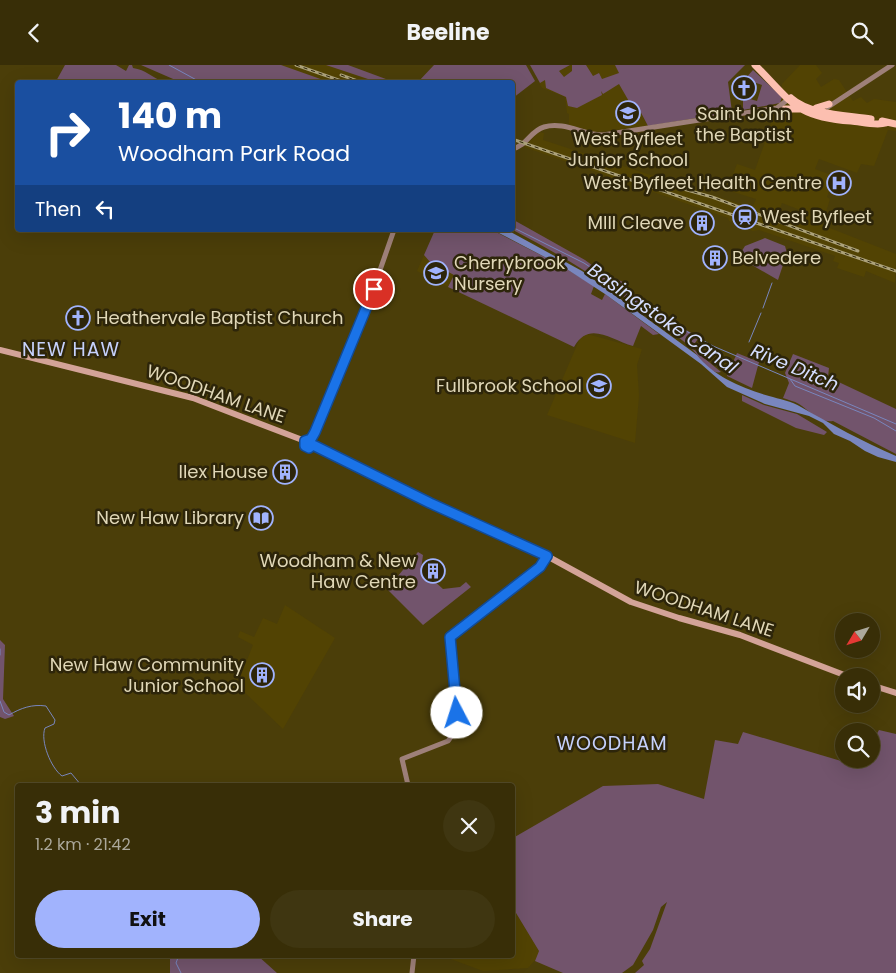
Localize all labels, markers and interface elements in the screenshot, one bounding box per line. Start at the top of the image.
text: Beeline [407,17,489,48]
icon: back [20,19,48,47]
icon: search [848,19,876,47]
church icon: Saint John the Baptist [731,75,757,101]
text: 140 m [118,91,222,140]
icon: right [35,100,100,165]
school or university icon: West Byfleet Junior School [615,100,641,126]
place label: Saint John the Baptist [696,101,792,147]
place label: West Byfleet Junior School [568,126,688,172]
text: Woodham Park Road [118,138,350,169]
place label: West Byfleet Health Centre [583,170,822,195]
hospital icon: West Byfleet Health Centre [826,170,852,196]
icon: left [91,195,119,223]
text: Then [35,196,81,223]
station icon: West Byfleet [732,204,758,230]
place label: West Byfleet [762,204,872,229]
place label: MIll Cleave [588,210,684,235]
building icon: MIll Cleave [689,210,715,236]
building icon: Belvedere [702,245,728,271]
place label: Belvedere [732,245,821,270]
place label: Cherrybrook Nursery [454,250,566,296]
water label: Basingstoke Canal [582,256,743,381]
school or university icon: Cherrybrook Nursery [423,260,449,286]
pin [353,268,395,310]
icon: arrive [360,275,388,303]
church icon: Heathervale Baptist Church [65,305,91,331]
place label: Heathervale Baptist Church [96,305,344,330]
district label: NEW HAW [22,336,120,363]
water label: Rive Ditch [747,337,843,398]
street label: WOODHAM LANE [143,358,289,429]
place label: Fullbrook School [436,373,582,398]
school or university icon: Fullbrook School [586,373,612,399]
place label: Ilex House [179,459,268,484]
building icon: Ilex House [272,459,298,485]
place label: New Haw Library [96,505,244,530]
library icon: New Haw Library [248,505,274,531]
place label: Woodham & New Haw Centre [260,548,416,594]
building icon: Woodham & New Haw Centre [420,558,446,584]
street label: WOODHAM LANE [631,574,777,643]
north arrow [835,613,880,657]
map controls [835,613,880,768]
place label: New Haw Community Junior School [50,652,244,698]
building icon: New Haw Community Junior School [249,662,275,688]
button: sound [835,668,880,713]
position arrow [430,686,482,738]
button: search [835,723,880,768]
district label: WOODHAM [556,730,668,757]
text: 3 min [35,791,120,834]
button: close [443,800,495,852]
text: 1.2 km · 21:42 [35,833,131,856]
button: Exit [35,890,260,948]
button: Share [270,890,495,948]

